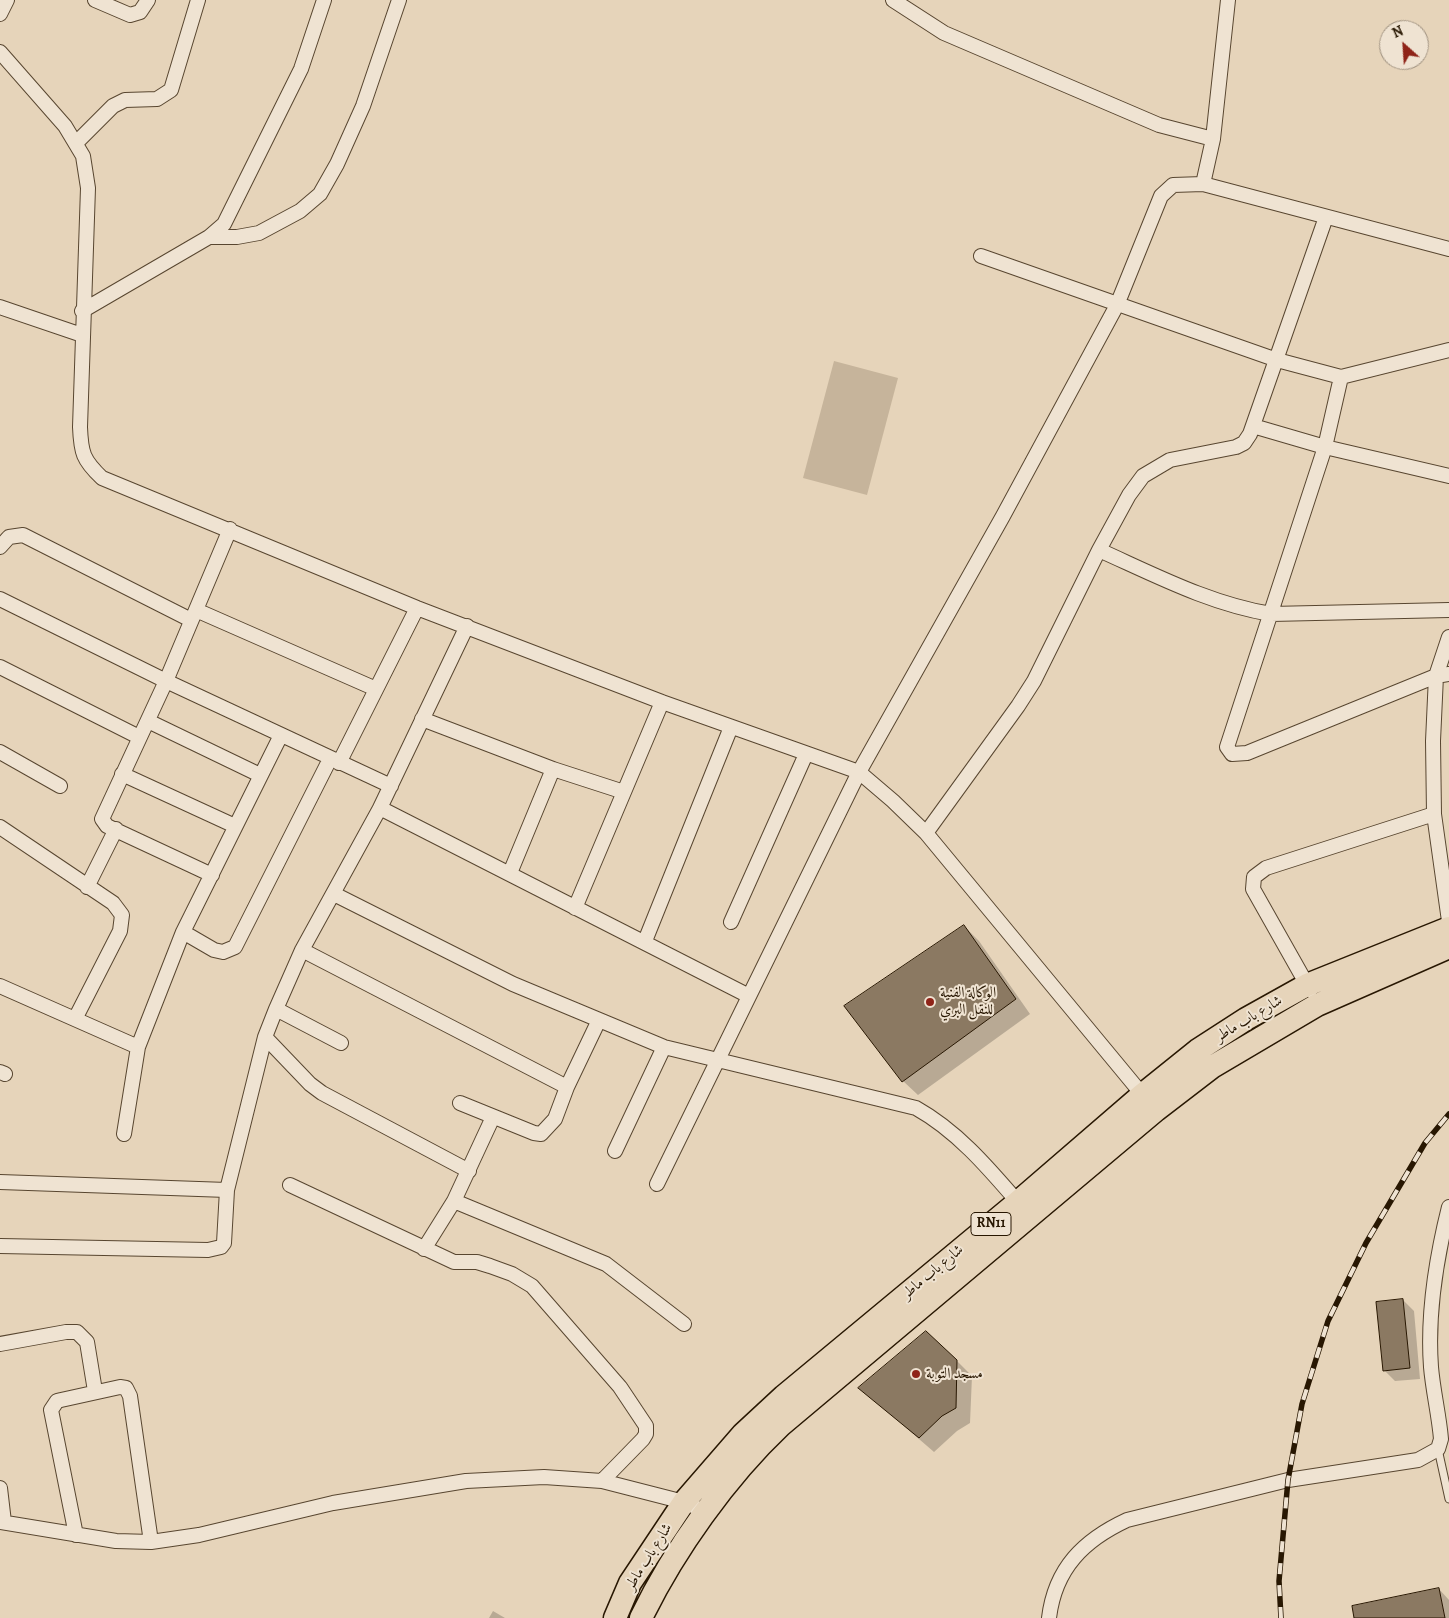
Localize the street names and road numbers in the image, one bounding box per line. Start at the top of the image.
street label: شارع باب ماطر [1212,992,1286,1046]
road number: RN11 [971,1212,1011,1236]
street label: شارع باب ماطر [898,1241,968,1303]
street label: شارع باب ماطر [621,1520,677,1594]

